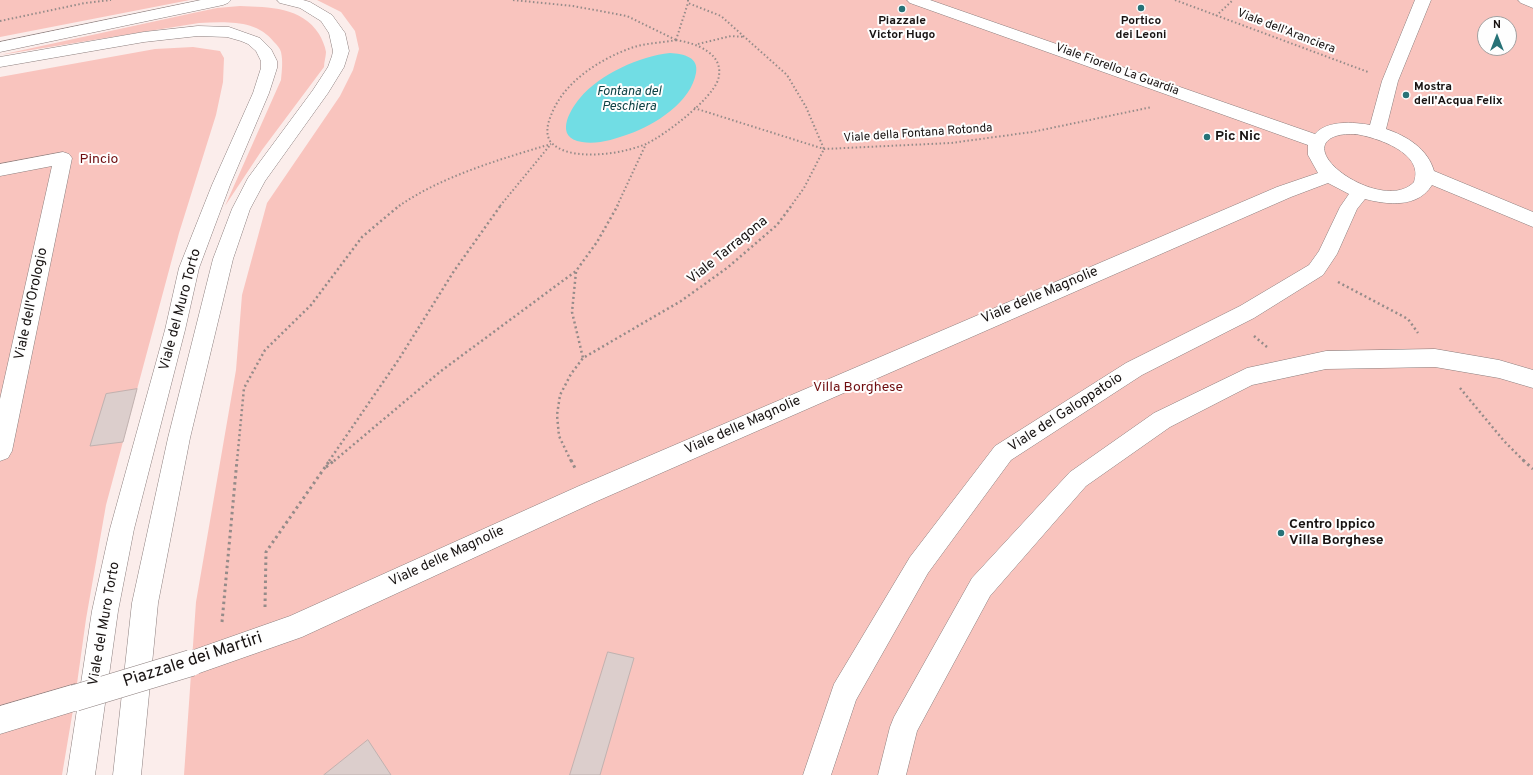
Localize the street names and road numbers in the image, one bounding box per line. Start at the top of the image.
street label: Viale dell'Aranciera [1235,7,1337,57]
street label: Viale Fiorello La Guardia [1053,41,1181,99]
street label: Viale della Fontana Rotonda [843,122,993,146]
street label: Viale Tarragona [685,214,771,288]
street label: Viale dell'Orologio [12,246,52,362]
street label: Viale del Muro Torto [157,247,205,373]
street label: Viale delle Magnolie [979,264,1101,328]
street label: Viale del Galoppatoio [1006,370,1126,456]
street label: Viale delle Magnolie [682,393,804,459]
street label: Viale delle Magnolie [387,523,507,591]
street label: Viale del Muro Torto [86,561,124,687]
street label: Piazzale dei Martiri [121,629,265,693]

